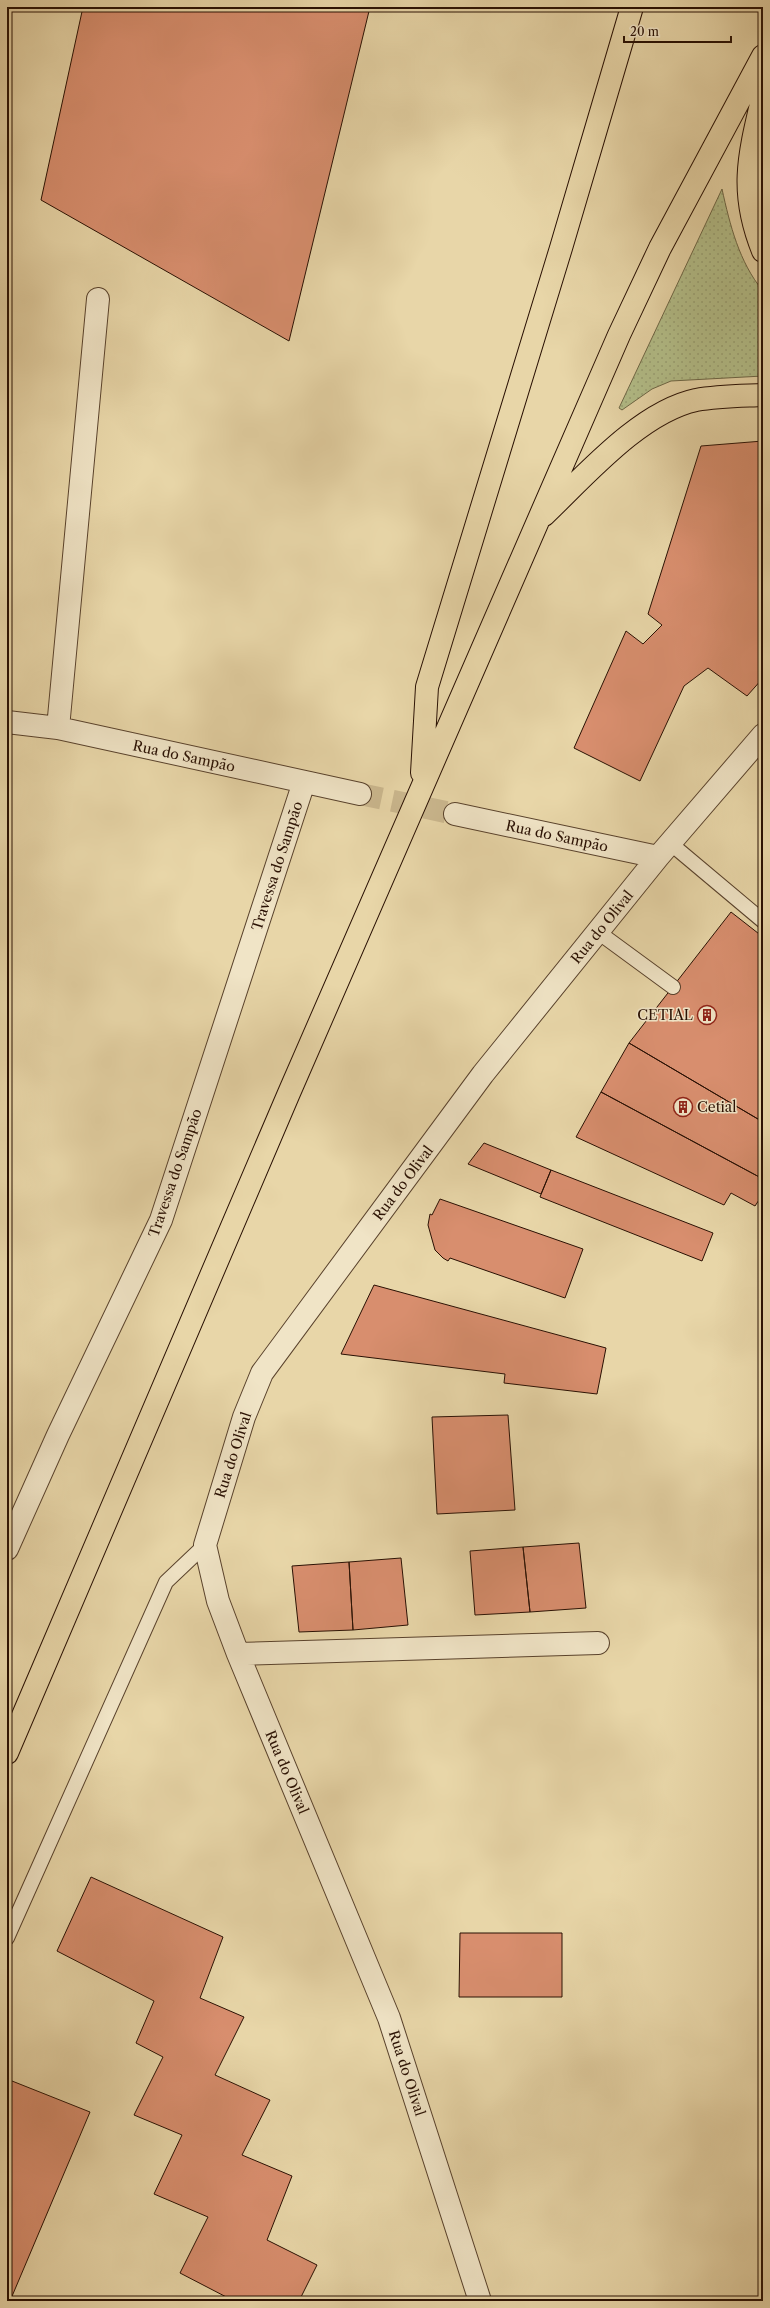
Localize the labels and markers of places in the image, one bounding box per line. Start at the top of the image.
building icon: CETIAL [696,1004,718,1026]
place label: CETIAL [637,1006,693,1024]
building icon: Cetial [672,1096,694,1118]
place label: Cetial [697,1098,736,1116]

